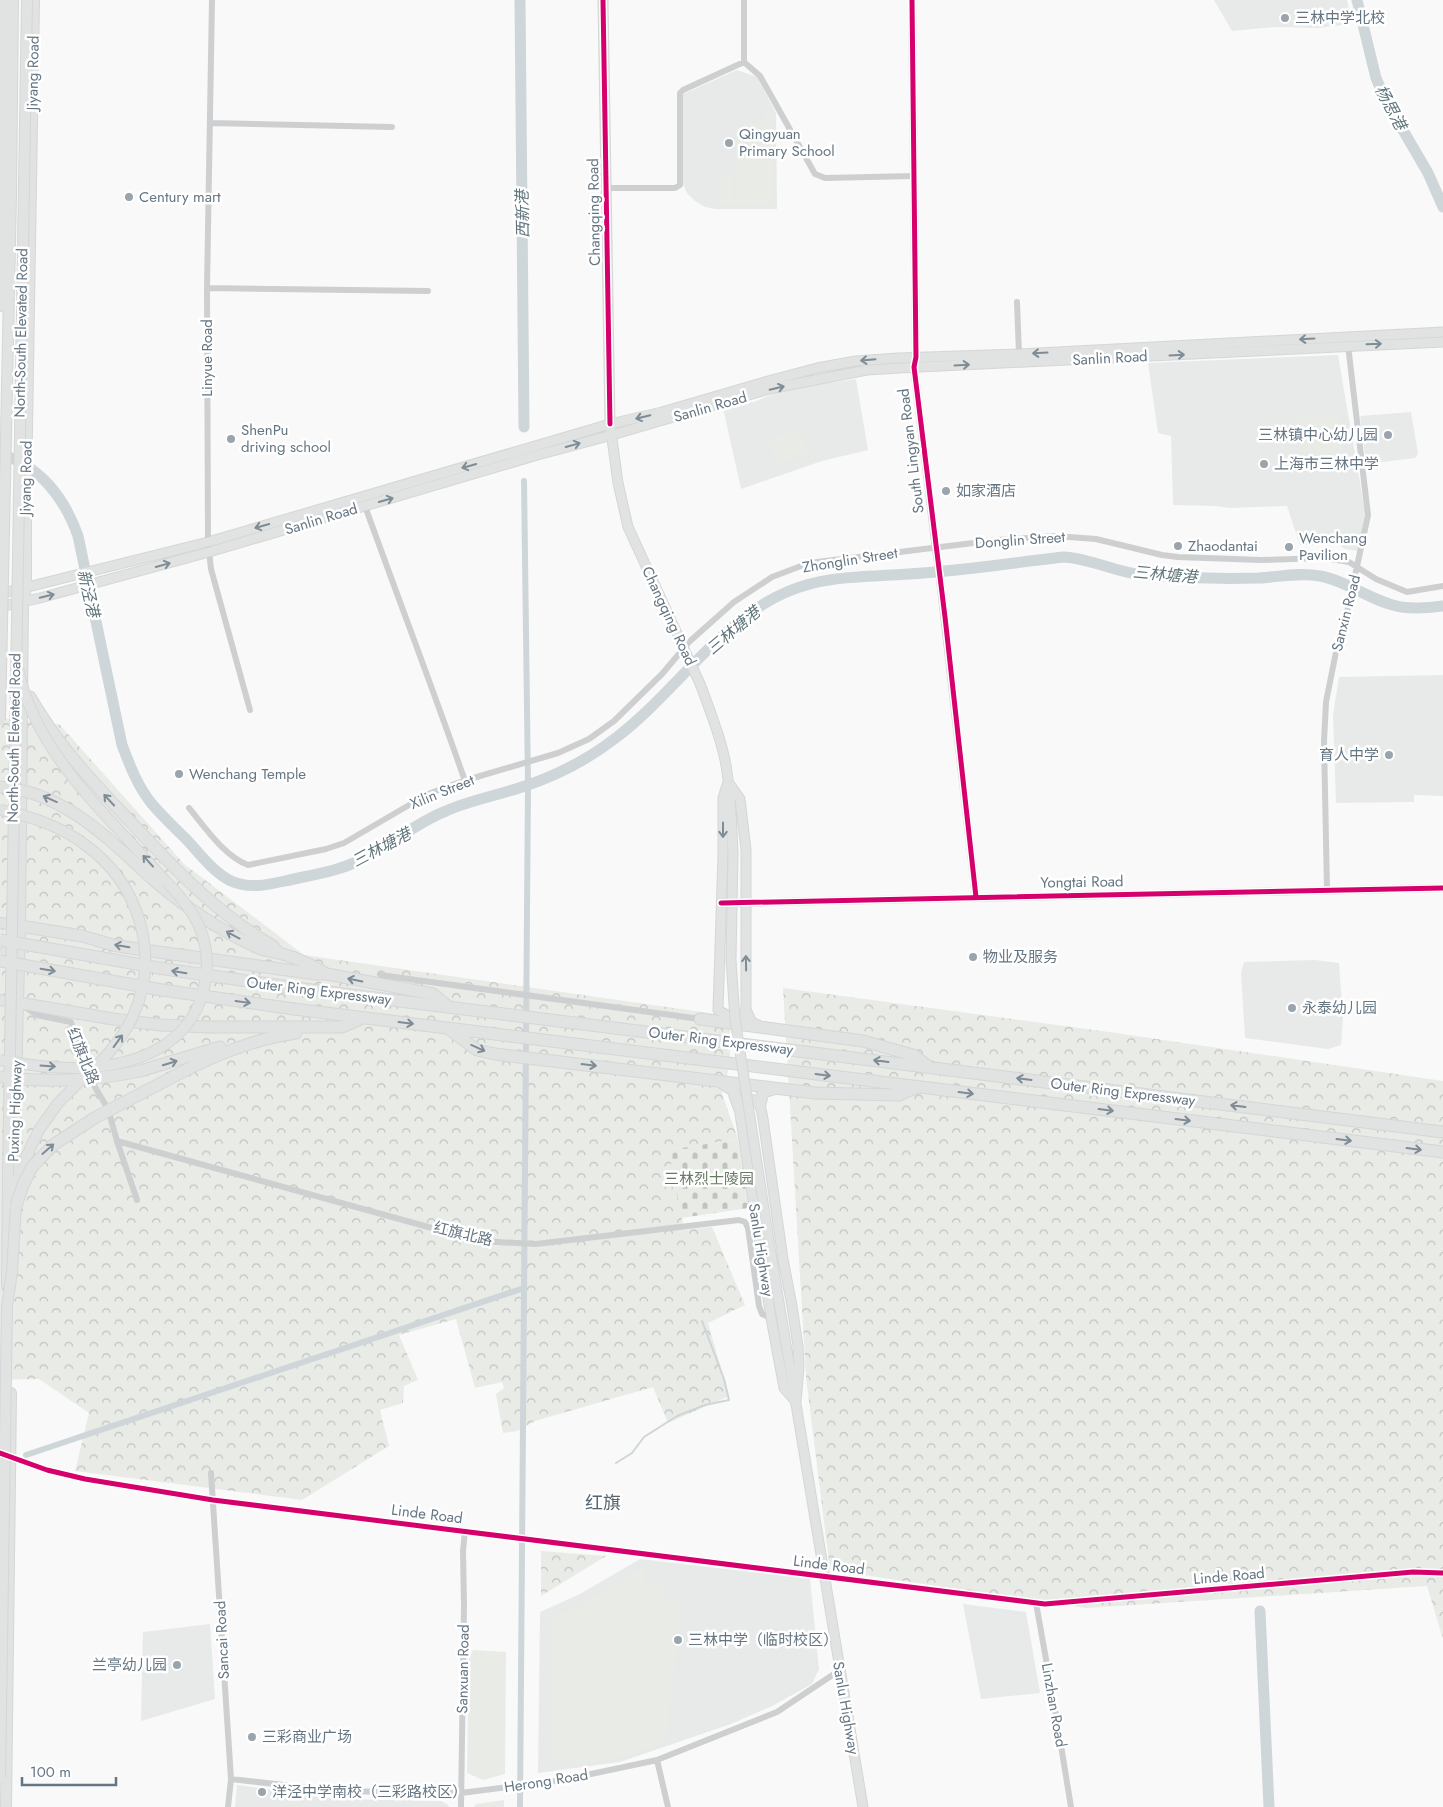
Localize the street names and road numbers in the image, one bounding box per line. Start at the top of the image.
street label: Jiyang Road [21,36,45,112]
street label: Changqing Road [582,158,606,266]
street label: North-South Elevated Road [9,248,33,418]
street label: Linyue Road [196,319,218,397]
street label: Sanlin Road [1072,345,1148,371]
street label: Sanlin Road [671,386,749,428]
street label: South Lingyan Road [892,387,930,515]
street label: Jiyang Road [14,441,38,517]
street label: Sanlin Road [282,497,360,541]
street label: Donglin Street [974,526,1066,554]
street label: Zhonglin Street [801,542,900,578]
street label: Changqing Road [636,563,702,669]
street label: Sanxin Road [1326,572,1366,654]
street label: North-South Elevated Road [2,653,26,823]
street label: Xilin Street [406,769,478,815]
street label: Yongtai Road [1040,870,1124,894]
street label: Outer Ring Expressway [245,971,393,1011]
street label: Outer Ring Expressway [647,1021,795,1061]
street label: 红旗北路 [62,1024,104,1088]
street label: Puxing Highway [2,1059,28,1162]
street label: Outer Ring Expressway [1049,1072,1197,1112]
street label: Sanlu Highway [743,1202,779,1299]
street label: 红旗北路 [431,1217,495,1251]
street label: Linde Road [390,1499,464,1529]
street label: Linde Road [792,1550,866,1580]
street label: Linde Road [1192,1562,1266,1590]
street label: Sancai Road [209,1600,235,1680]
street label: Sanxuan Road [451,1624,475,1714]
street label: Sanlu Highway [827,1660,865,1757]
street label: Linzhan Road [1036,1661,1072,1749]
street label: Herong Road [502,1763,590,1799]

